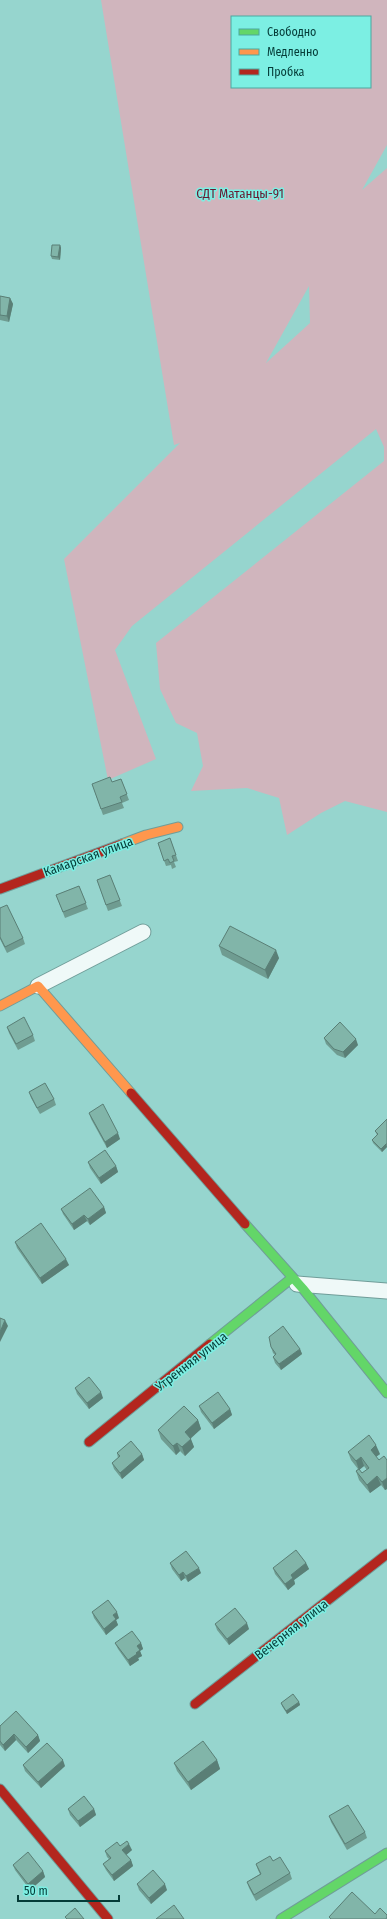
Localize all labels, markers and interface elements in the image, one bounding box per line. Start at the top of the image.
legend [231,16,371,88]
text: Свободно [267,25,316,39]
text: Медленно [267,45,319,59]
text: Пробка [267,65,305,79]
park label: СДТ Матанцы-91 [196,186,284,201]
street label: Камарская улица [41,833,135,880]
street label: Утренняя улица [152,1329,230,1395]
street label: Вечерняя улица [252,1596,331,1663]
scale bar [18,1877,119,1903]
text: 50 m [24,1884,48,1898]

